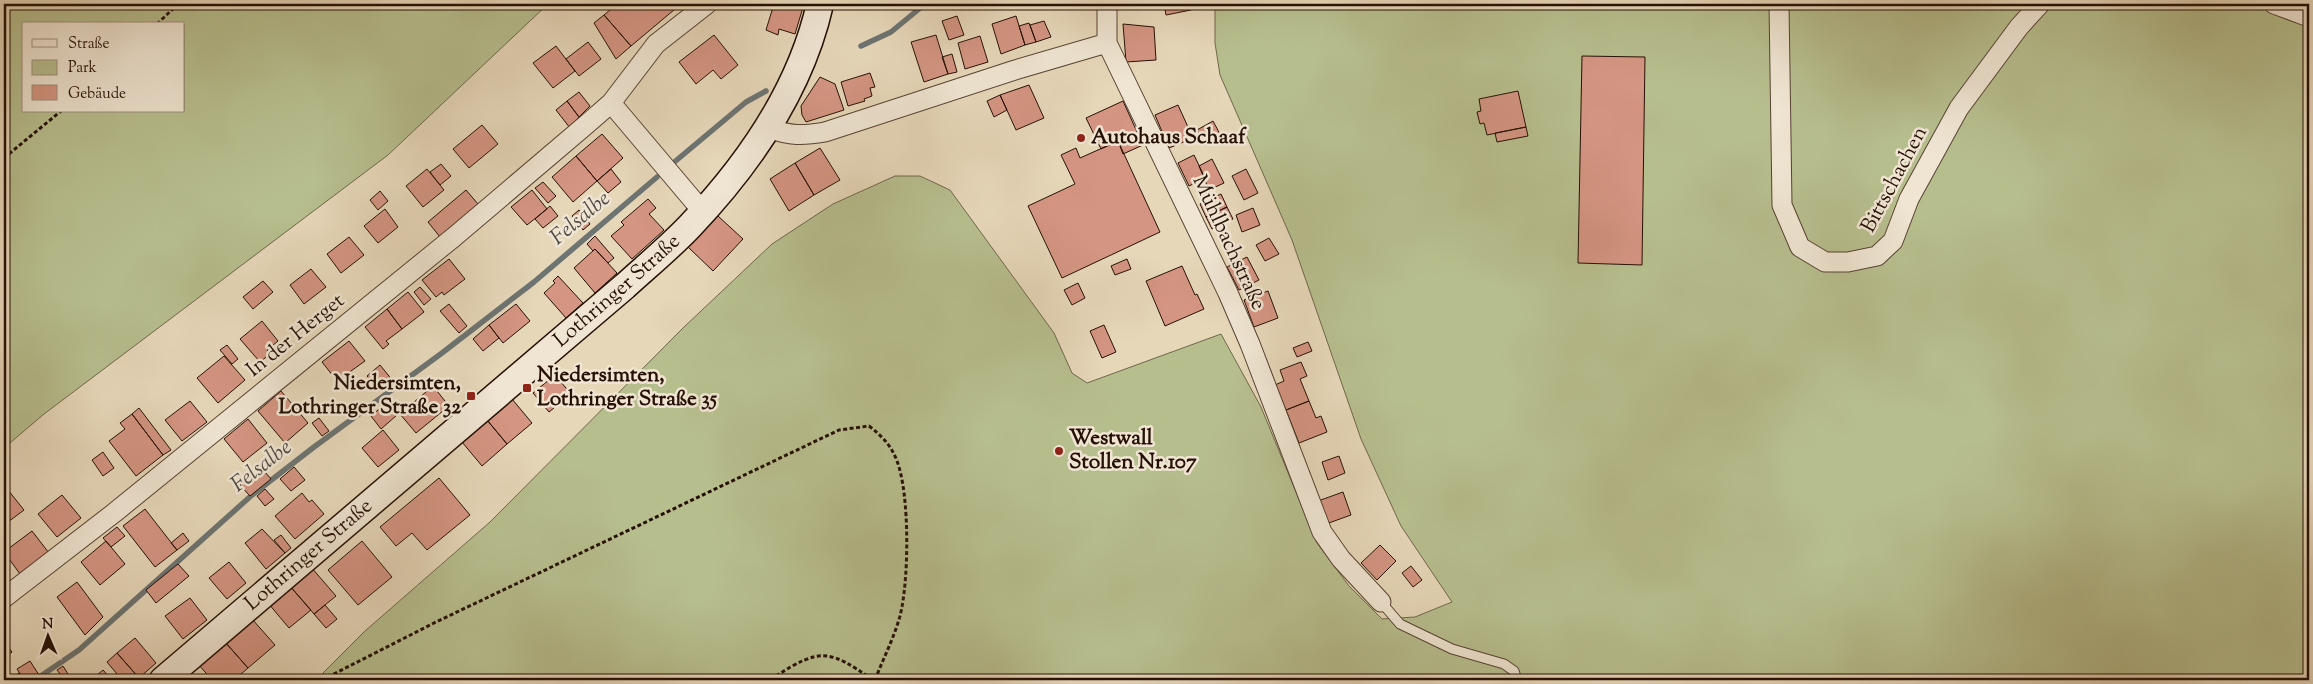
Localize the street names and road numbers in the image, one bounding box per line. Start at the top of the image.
street label: Bittschachen [1854,122,1936,238]
street label: Mühlbachstraße [1184,171,1272,315]
street label: Lothringer Straße [547,228,688,355]
street label: In der Herget [240,287,352,385]
street label: Lothringer Straße [239,492,380,619]

